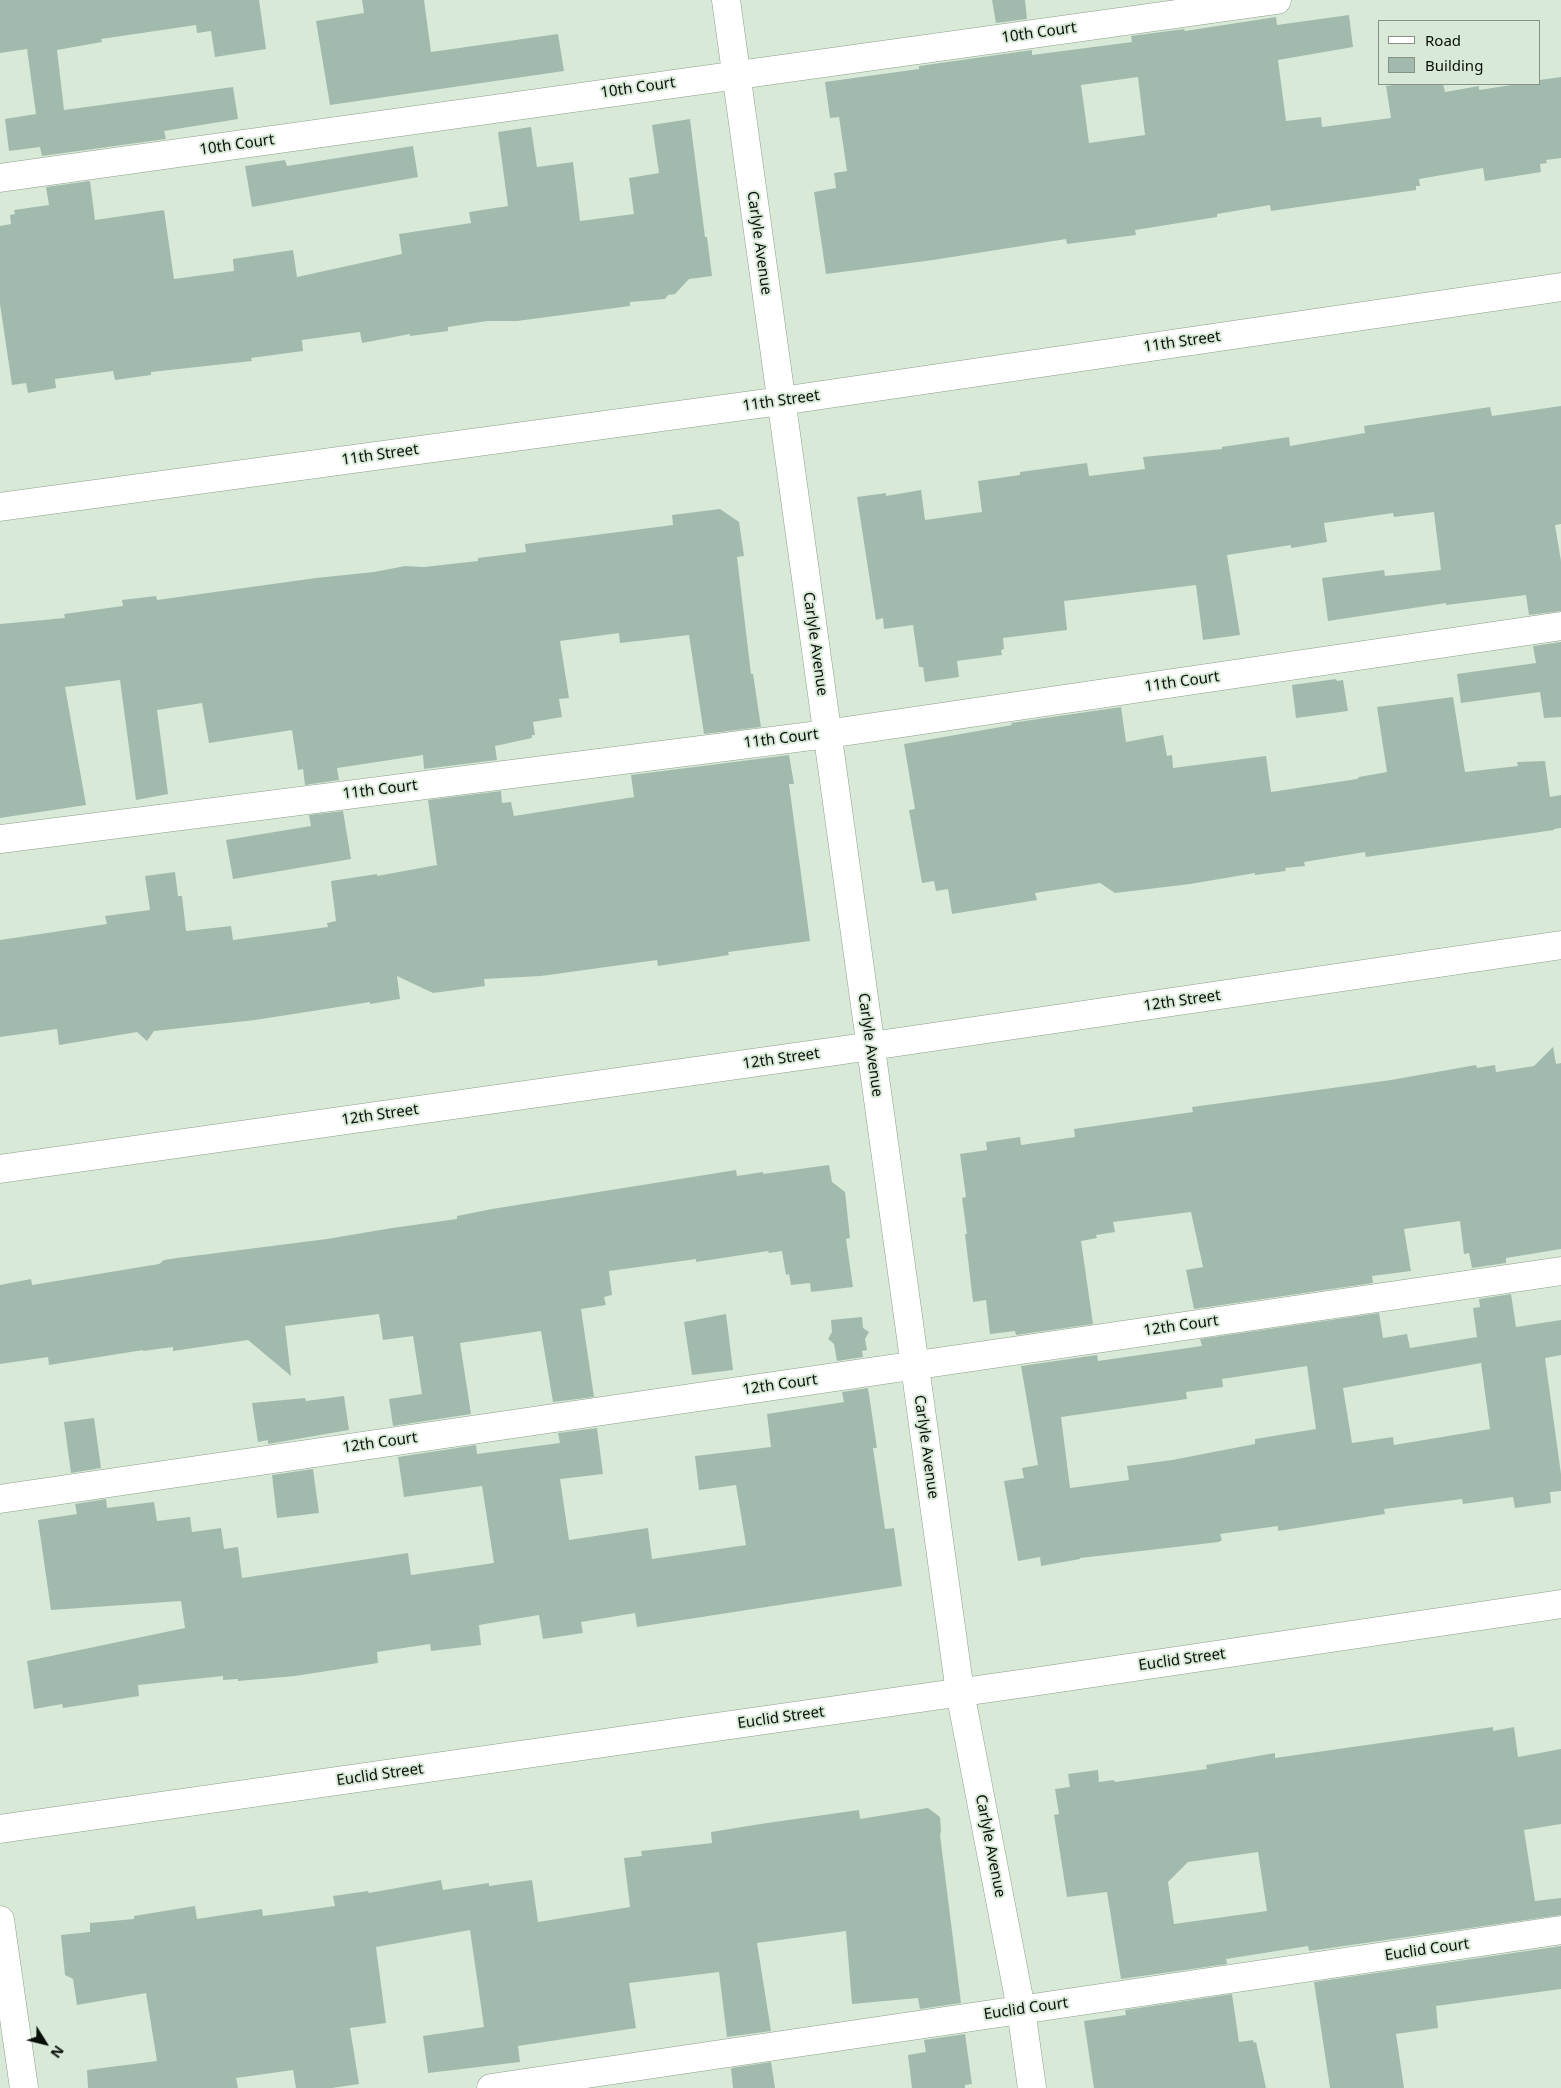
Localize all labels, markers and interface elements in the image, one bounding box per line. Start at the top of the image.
street label: 10th Court [1001,19,1077,47]
legend [1378,20,1541,85]
text: Road [1425,30,1461,50]
text: Building [1425,55,1483,75]
street label: 10th Court [600,74,676,102]
street label: 10th Court [199,131,275,159]
street label: Carlyle Avenue [743,190,775,296]
street label: 11th Street [1142,328,1222,356]
street label: 11th Street [741,387,821,415]
street label: 11th Street [340,441,420,469]
street label: Carlyle Avenue [799,591,831,697]
street label: 11th Court [1144,668,1220,696]
street label: 11th Court [743,725,819,753]
street label: 11th Court [342,776,418,804]
street label: 12th Street [1142,987,1222,1015]
street label: Carlyle Avenue [854,992,886,1098]
street label: 12th Street [741,1045,821,1073]
street label: 12th Street [340,1101,420,1129]
street label: 12th Court [1143,1312,1219,1340]
street label: 12th Court [742,1371,818,1399]
street label: Carlyle Avenue [910,1394,942,1500]
street label: 12th Court [342,1429,418,1457]
street label: Euclid Street [1137,1645,1227,1675]
street label: Euclid Street [736,1703,826,1733]
street label: Euclid Street [335,1760,425,1790]
street label: Carlyle Avenue [971,1793,1009,1899]
street label: Euclid Court [1384,1935,1470,1965]
street label: Euclid Court [983,1994,1069,2024]
north arrow [20,2018,70,2068]
text: N [47,2042,69,2062]

